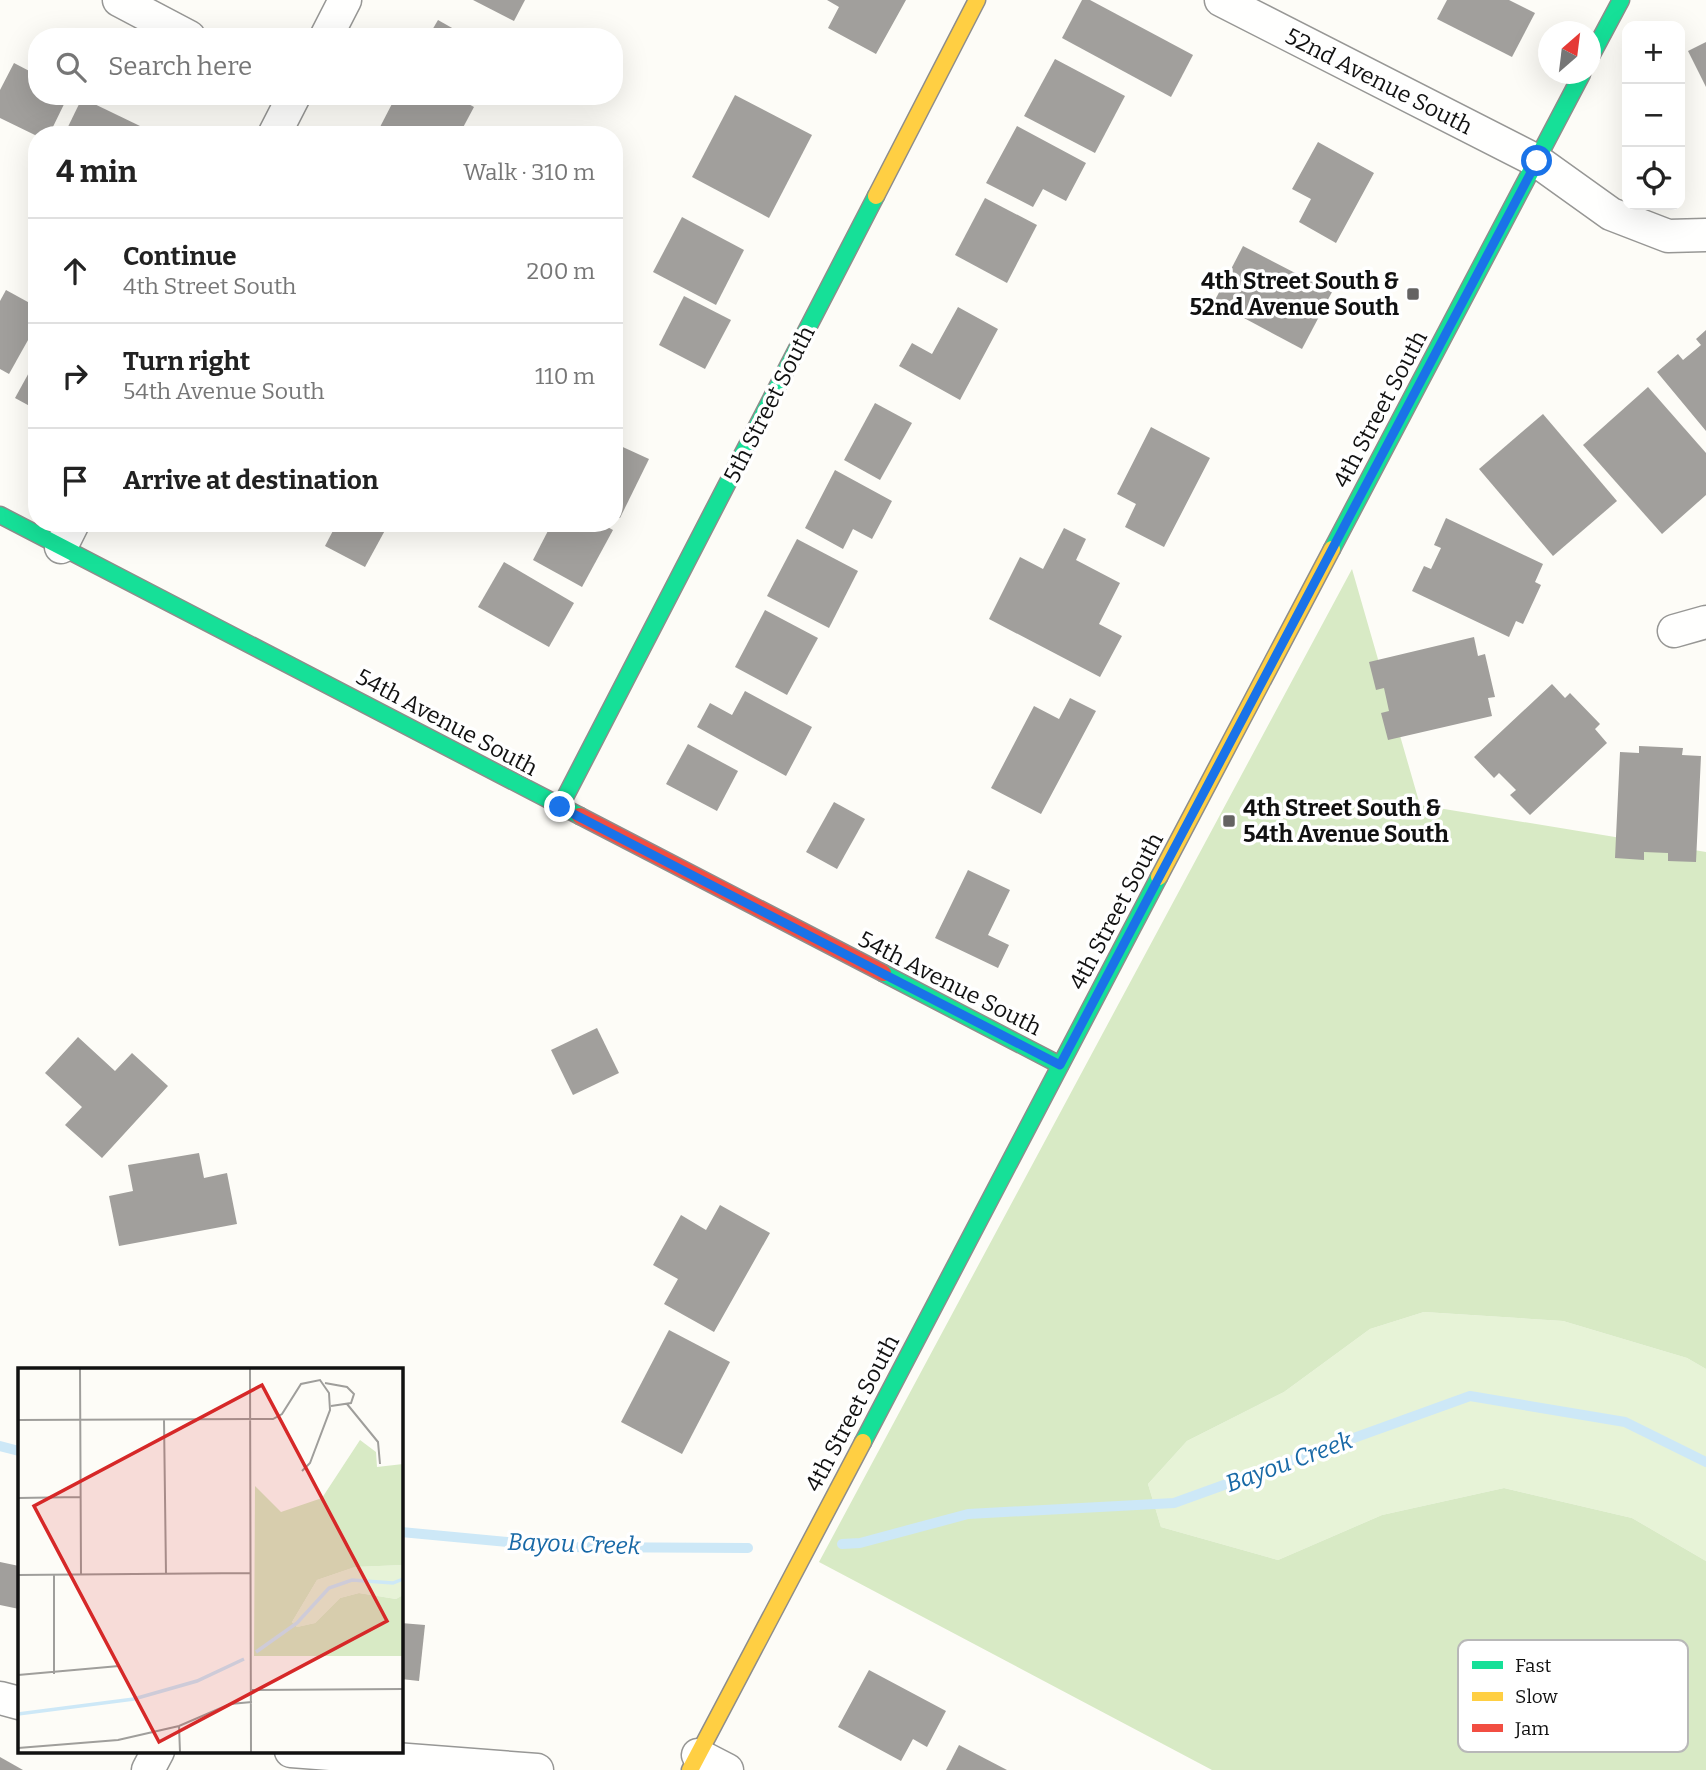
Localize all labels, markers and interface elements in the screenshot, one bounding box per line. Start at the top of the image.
north arrow [1538,21,1601,84]
map controls [1622,21,1685,210]
button: + [1622,21,1685,84]
street label: 52nd Avenue South [1281,22,1477,140]
search box [28,28,623,105]
icon: search [52,48,90,86]
text: Search here [108,51,252,82]
button: − [1622,84,1685,147]
route start [1521,145,1552,176]
button: locate [1622,147,1685,210]
text: 4 min [56,154,137,190]
text: Walk · 310 m [463,158,595,186]
text: Continue [123,241,237,272]
icon: ahead [56,252,94,290]
text: 200 m [526,257,595,285]
place label: 4th Street South & 52nd Avenue South [1189,267,1399,321]
text: 4th Street South [123,272,296,300]
marker: 4th Street South & 52nd Avenue South [1405,286,1421,302]
street label: 5th Street South [717,321,821,487]
street label: 4th Street South [1327,326,1433,492]
text: Turn right [123,346,250,377]
icon: right [56,357,94,395]
text: 110 m [535,362,595,390]
text: 54th Avenue South [123,377,325,405]
icon: arrive [56,462,94,500]
text: Arrive at destination [123,465,378,496]
street label: 54th Avenue South [351,662,543,782]
route end [544,791,575,822]
place label: 4th Street South & 54th Avenue South [1243,794,1449,848]
marker: 4th Street South & 54th Avenue South [1221,813,1237,829]
street label: 4th Street South [1063,828,1169,994]
street label: 54th Avenue South [854,925,1046,1041]
street label: 4th Street South [799,1330,905,1496]
inset map [18,1368,402,1752]
water label: Bayou Creek [1222,1426,1357,1498]
water label: Bayou Creek [507,1528,642,1560]
legend [1458,1640,1688,1752]
text: Fast [1515,1654,1552,1677]
text: Slow [1515,1685,1558,1708]
text: Jam [1514,1717,1549,1740]

